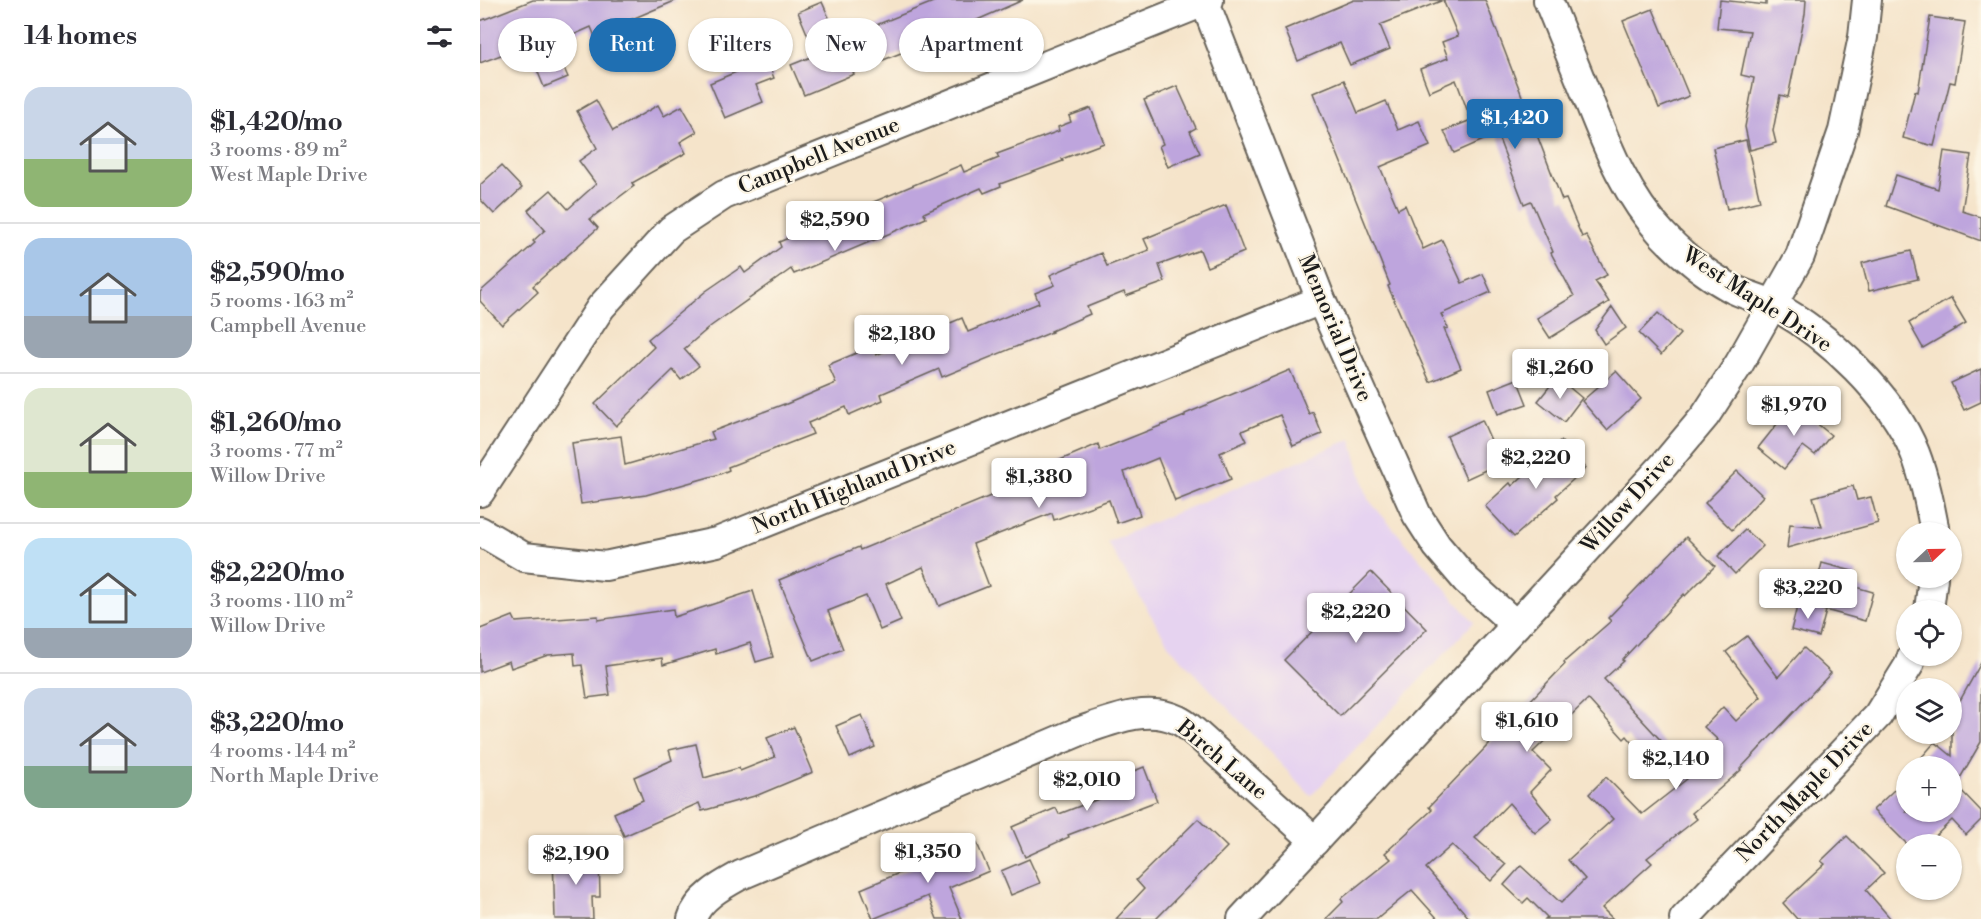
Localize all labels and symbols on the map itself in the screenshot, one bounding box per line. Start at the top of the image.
pin: $1,420 [1466,99,1564,150]
street label: Campbell Avenue [734,111,904,201]
pin: $2,590 [786,201,884,252]
street label: West Maple Drive [1676,241,1837,359]
street label: Memorial Drive [1292,250,1378,406]
pin: $2,180 [853,315,951,366]
pin: $1,260 [1511,349,1609,400]
pin: $1,970 [1745,386,1843,437]
street label: North Highland Drive [748,434,960,540]
pin: $2,220 [1487,439,1585,490]
street label: Willow Drive [1575,447,1681,560]
pin: $1,380 [990,458,1088,509]
north arrow [1896,522,1962,588]
pin: $3,220 [1759,569,1857,620]
pin: $2,220 [1307,593,1405,644]
pin: $1,610 [1478,702,1576,753]
street label: Birch Lane [1170,714,1273,806]
street label: North Maple Drive [1731,716,1879,868]
pin: $2,140 [1627,740,1725,791]
pin: $2,010 [1038,761,1136,812]
pin: $1,350 [879,833,977,884]
pin: $2,190 [527,835,625,886]

